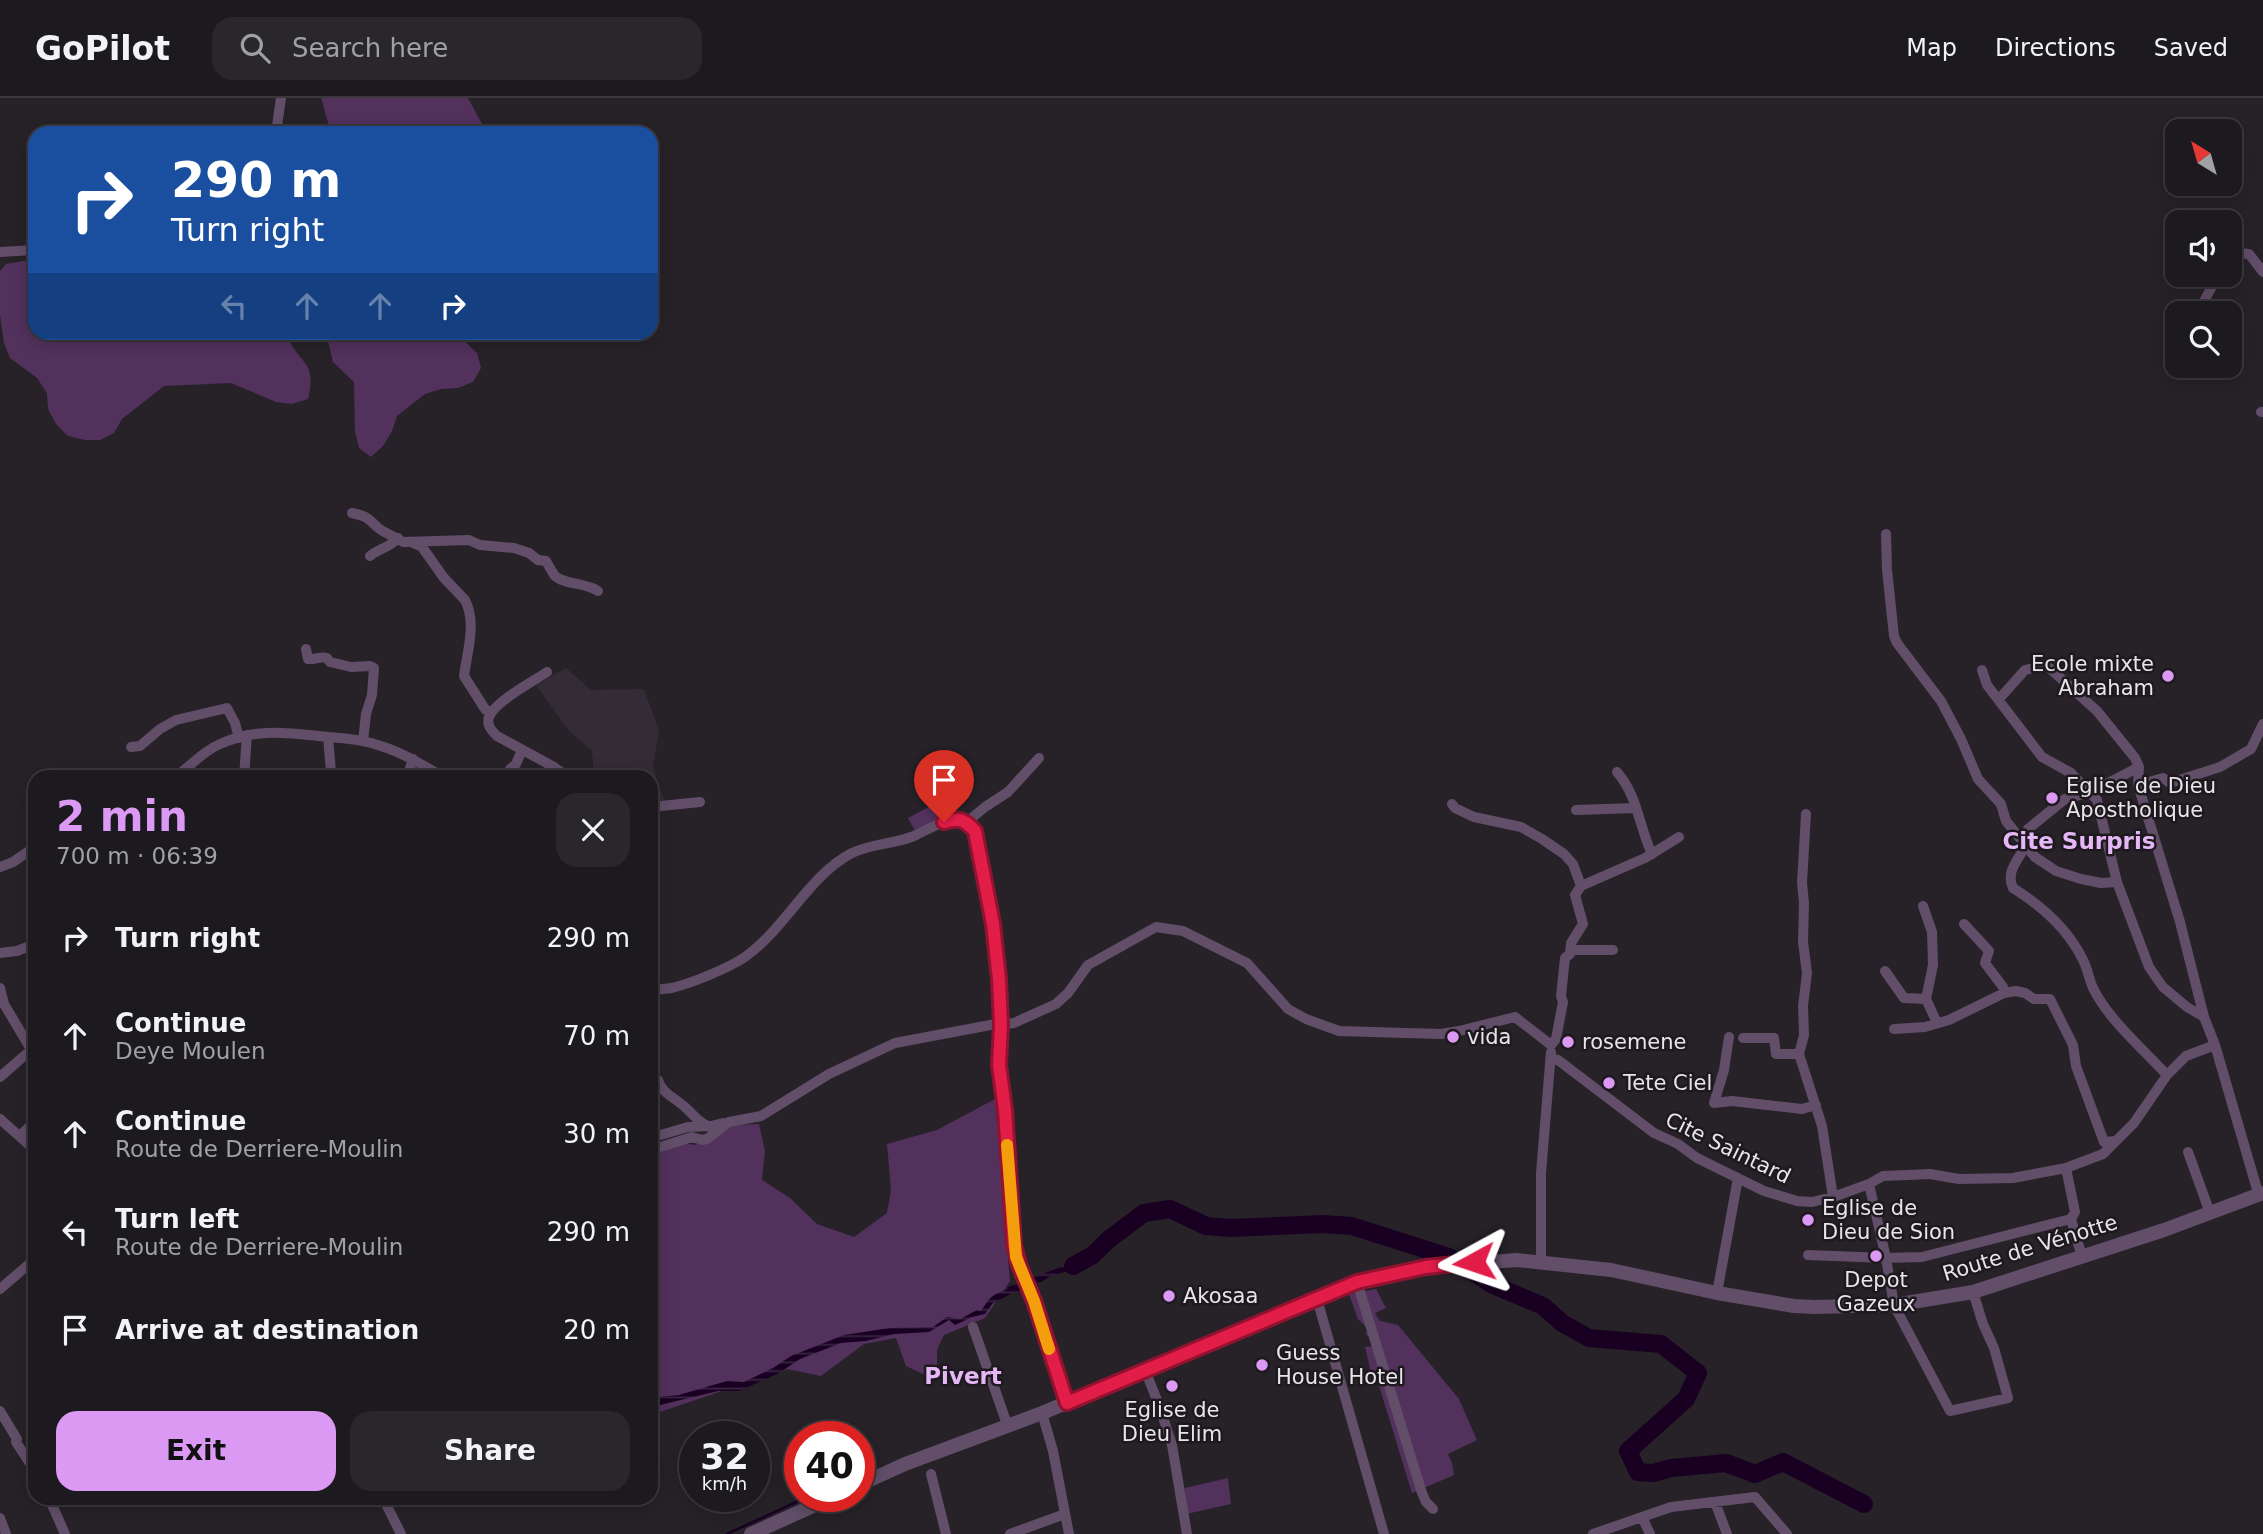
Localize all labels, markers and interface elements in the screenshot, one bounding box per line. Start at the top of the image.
search box [212,17,702,80]
text: GoPilot [35,29,170,68]
icon: search [236,29,274,67]
text: Search here [292,33,448,63]
text: Map [1906,34,1957,62]
text: Directions [1995,34,2116,62]
text: Saved [2154,34,2228,62]
north arrow [2165,119,2242,196]
map controls [2165,119,2242,378]
text: 290 m [171,152,341,209]
icon: right [56,154,147,245]
button: sound [2165,210,2242,287]
text: Turn right [171,211,324,249]
icon: left [215,287,253,325]
icon: ahead [288,287,326,325]
icon: ahead [361,287,399,325]
icon: right [434,287,472,325]
button: search [2165,301,2242,378]
place label: Ecole mixte Abraham [2031,652,2154,700]
marker: Ecole mixte Abraham [2160,668,2176,684]
pin [914,750,974,822]
icon: arrive [925,761,963,799]
place label: Eglise de Dieu Apostholique [2066,774,2216,822]
marker: Eglise de Dieu Apostholique [2044,790,2060,806]
text: 2 min [56,792,188,841]
button: close [556,793,630,867]
district label: Cite Surpris [2002,828,2156,854]
text: 700 m · 06:39 [56,843,218,869]
icon: right [56,919,94,957]
text: Turn right [115,923,260,953]
text: 290 m [547,923,630,953]
text: Continue [115,1008,246,1038]
icon: ahead [56,1017,94,1055]
text: 70 m [563,1021,630,1051]
place label: vida [1467,1025,1511,1049]
marker: vida [1445,1029,1461,1045]
place label: rosemene [1582,1030,1687,1054]
marker: rosemene [1560,1034,1576,1050]
text: Deye Moulen [115,1038,266,1064]
place label: Tete Ciel [1622,1071,1712,1095]
marker: Tete Ciel [1601,1075,1617,1091]
text: Continue [115,1106,246,1136]
street label: Cite Saintard [1661,1107,1795,1189]
icon: ahead [56,1115,94,1153]
text: 30 m [563,1119,630,1149]
text: Route de Derriere-Moulin [115,1136,403,1162]
place label: Eglise de Dieu de Sion [1822,1196,1955,1244]
text: Turn left [115,1204,239,1234]
street label: Route de Vénotte [1940,1210,2120,1286]
marker: Eglise de Dieu de Sion [1800,1212,1816,1228]
icon: left [56,1213,94,1251]
text: 290 m [547,1217,630,1247]
position arrow [1437,1225,1511,1299]
text: Route de Derriere-Moulin [115,1234,403,1260]
marker: Depot Gazeux [1868,1248,1884,1264]
place label: Depot Gazeux [1837,1268,1915,1316]
place label: Akosaa [1183,1284,1258,1308]
marker: Akosaa [1161,1288,1177,1304]
icon: arrive [56,1311,94,1349]
text: Arrive at destination [115,1315,419,1345]
text: 20 m [563,1315,630,1345]
place label: Guess House Hotel [1276,1341,1404,1389]
marker: Guess House Hotel [1254,1357,1270,1373]
district label: Pivert [924,1363,1002,1389]
marker: Eglise de Dieu Elim [1164,1378,1180,1394]
place label: Eglise de Dieu Elim [1122,1398,1222,1446]
button: Exit [56,1411,336,1491]
button: Share [350,1411,630,1491]
speed limit sign: 40 [784,1421,875,1512]
text: 32 [700,1437,749,1477]
text: km/h [702,1473,747,1494]

